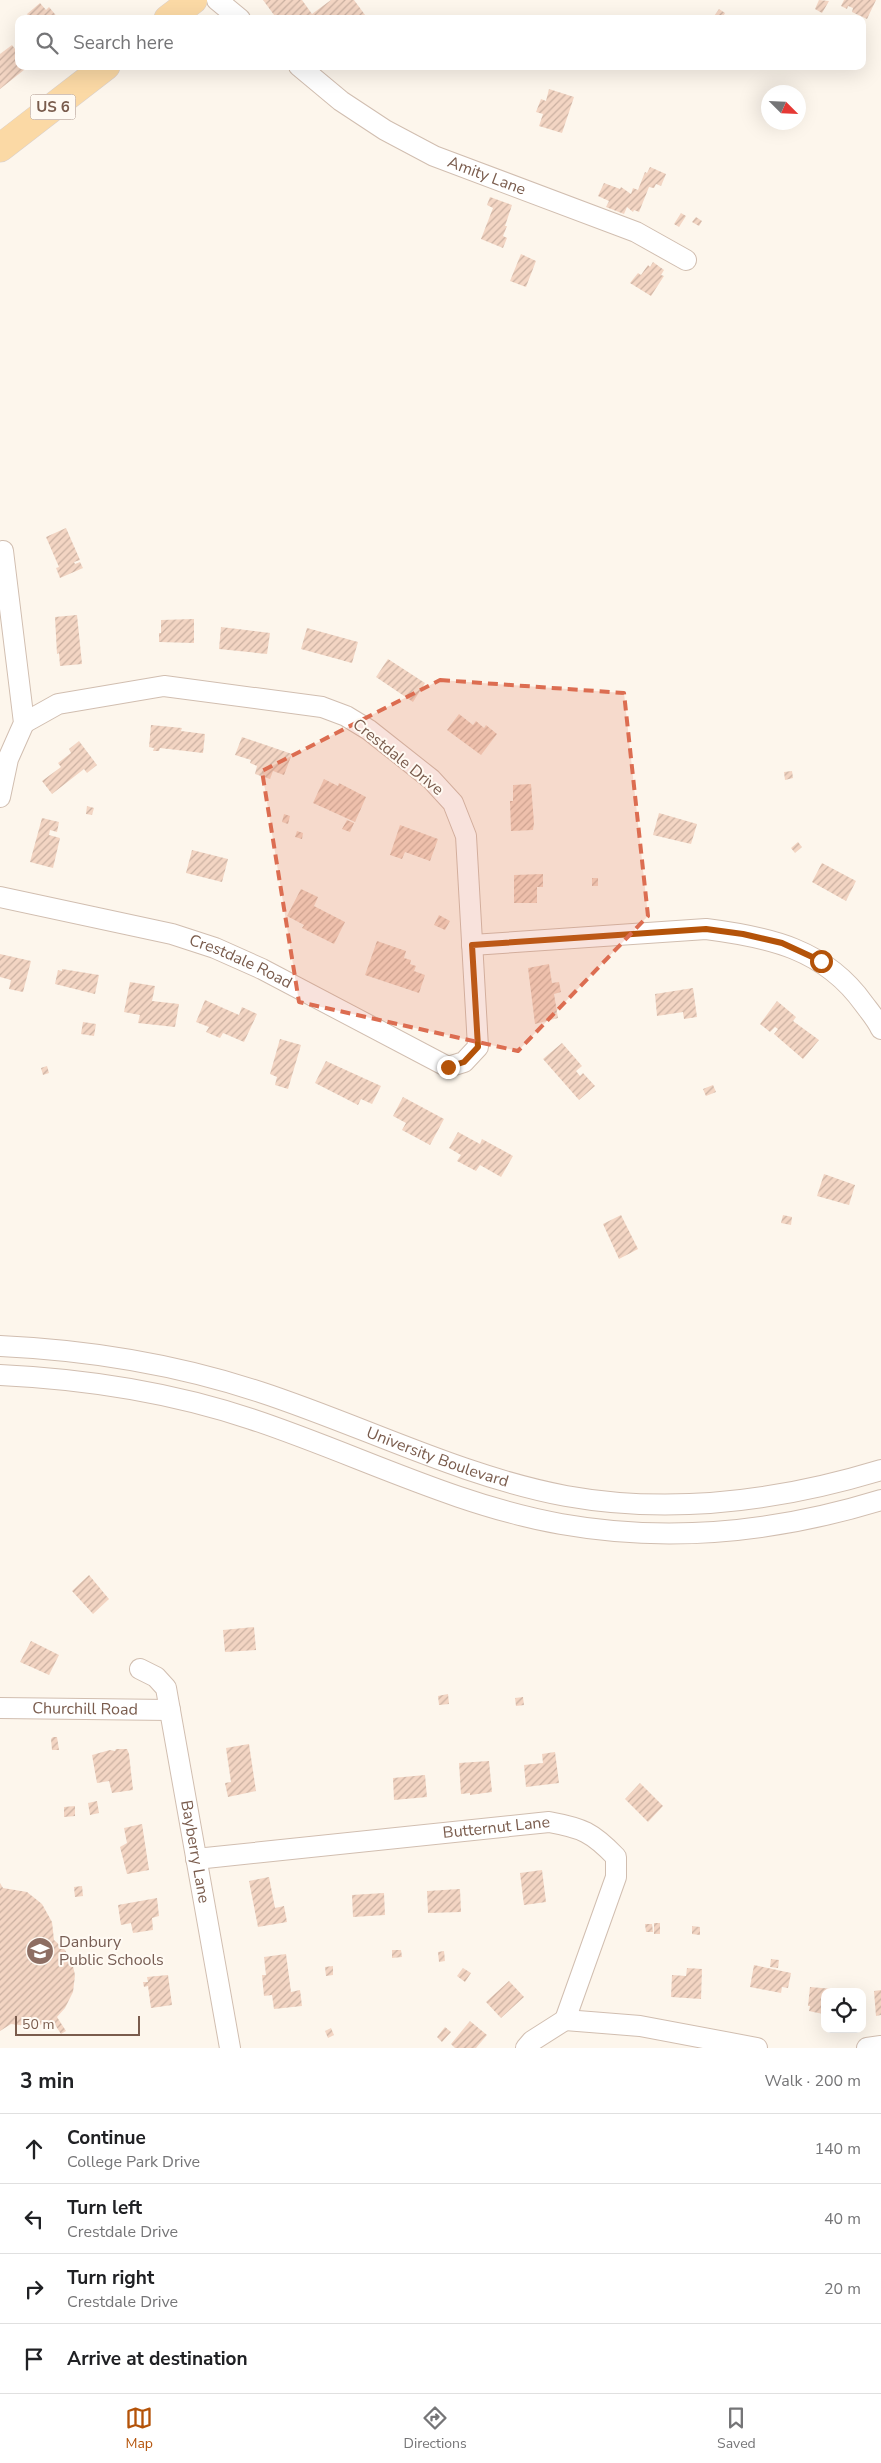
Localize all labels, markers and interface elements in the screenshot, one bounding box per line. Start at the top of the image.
search box [15,15,866,70]
icon: search [33,29,61,57]
text: Search here [73,30,174,56]
north arrow [761,85,806,130]
road number: US 6 [30,94,76,120]
street label: Amity Lane [444,151,529,201]
street label: Crestdale Drive [348,713,448,801]
street label: Crestdale Road [187,929,296,994]
route start [810,950,833,973]
route end [437,1056,460,1079]
street label: University Boulevard [363,1421,511,1493]
street label: Churchill Road [32,1697,138,1721]
street label: Bayberry Lane [175,1798,215,1905]
street label: Butternut Lane [442,1811,551,1844]
place label: Danbury Public Schools [59,1931,164,1971]
school or university icon: Danbury Public Schools [25,1936,55,1966]
map controls [821,1988,866,2033]
button: locate [821,1988,866,2033]
scale bar [15,2013,140,2036]
text: 50 m [22,2015,54,2034]
text: 3 min [20,2067,74,2095]
text: Walk · 200 m [765,2070,861,2092]
text: Continue [67,2125,146,2151]
icon: ahead [20,2135,48,2163]
text: 140 m [814,2138,861,2160]
text: College Park Drive [67,2151,200,2173]
text: Turn left [67,2195,142,2221]
icon: left [20,2205,48,2233]
text: 40 m [824,2208,861,2230]
text: Crestdale Drive [67,2221,178,2243]
text: Turn right [67,2265,154,2291]
icon: right [20,2275,48,2303]
text: 20 m [824,2278,861,2300]
text: Crestdale Drive [67,2291,178,2313]
icon: arrive [20,2345,48,2373]
text: Arrive at destination [67,2346,248,2372]
tab: Map [125,2404,153,2453]
tab: Directions [404,2404,467,2453]
tab: Saved [717,2404,756,2453]

